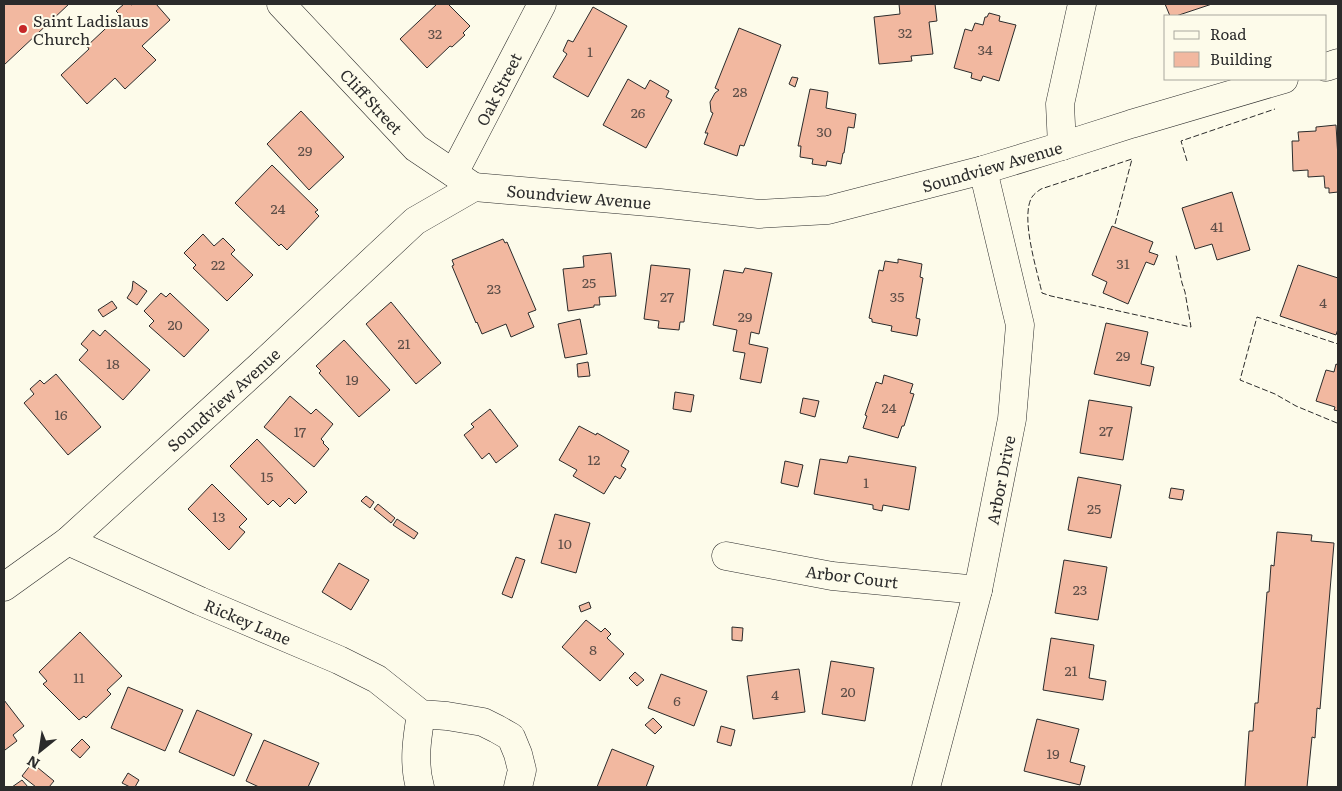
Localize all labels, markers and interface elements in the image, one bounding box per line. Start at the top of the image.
place label: Saint Ladislaus Church [33,8,148,50]
legend [1164,15,1327,80]
house number: 32 [898,22,912,42]
text: Road [1210,22,1246,45]
marker: Saint Ladislaus Church [17,23,29,35]
house number: 32 [428,23,442,43]
house number: 34 [977,39,993,59]
house number: 1 [587,41,593,61]
text: Building [1210,47,1272,70]
street label: Oak Street [469,48,527,130]
street label: Cliff Street [335,63,409,140]
house number: 28 [733,81,748,101]
house number: 26 [631,102,646,122]
house number: 30 [816,121,832,141]
street label: Soundview Avenue [919,135,1065,197]
house number: 29 [298,140,312,160]
street label: Soundview Avenue [506,178,652,214]
house number: 24 [271,198,286,218]
house number: 41 [1210,216,1224,236]
house number: 31 [1116,253,1130,273]
house number: 22 [211,254,225,274]
house number: 25 [582,272,596,292]
house number: 23 [487,278,501,298]
house number: 27 [660,286,674,306]
house number: 35 [890,286,904,306]
house number: 4 [1319,292,1327,312]
house number: 29 [738,306,752,326]
house number: 20 [167,314,183,334]
house number: 21 [398,333,411,353]
street label: Soundview Avenue [161,342,285,456]
house number: 29 [1116,345,1130,365]
house number: 18 [106,353,120,373]
house number: 19 [345,369,359,389]
house number: 24 [882,397,897,417]
house number: 16 [54,404,68,424]
house number: 27 [1099,420,1113,440]
house number: 17 [294,421,306,441]
street label: Arbor Drive [980,433,1020,527]
house number: 12 [588,449,600,469]
house number: 15 [261,466,273,486]
house number: 1 [863,472,869,492]
house number: 25 [1087,498,1101,518]
house number: 13 [212,506,226,526]
house number: 10 [558,533,572,553]
street label: Arbor Court [804,558,900,594]
house number: 23 [1073,579,1087,599]
street label: Rickey Lane [201,592,295,650]
house number: 8 [589,639,597,659]
house number: 21 [1065,660,1078,680]
house number: 11 [73,667,85,687]
house number: 20 [840,681,856,701]
house number: 4 [771,684,779,704]
house number: 6 [673,690,681,710]
north arrow [15,726,65,776]
house number: 19 [1046,743,1060,763]
text: N [23,751,43,775]

